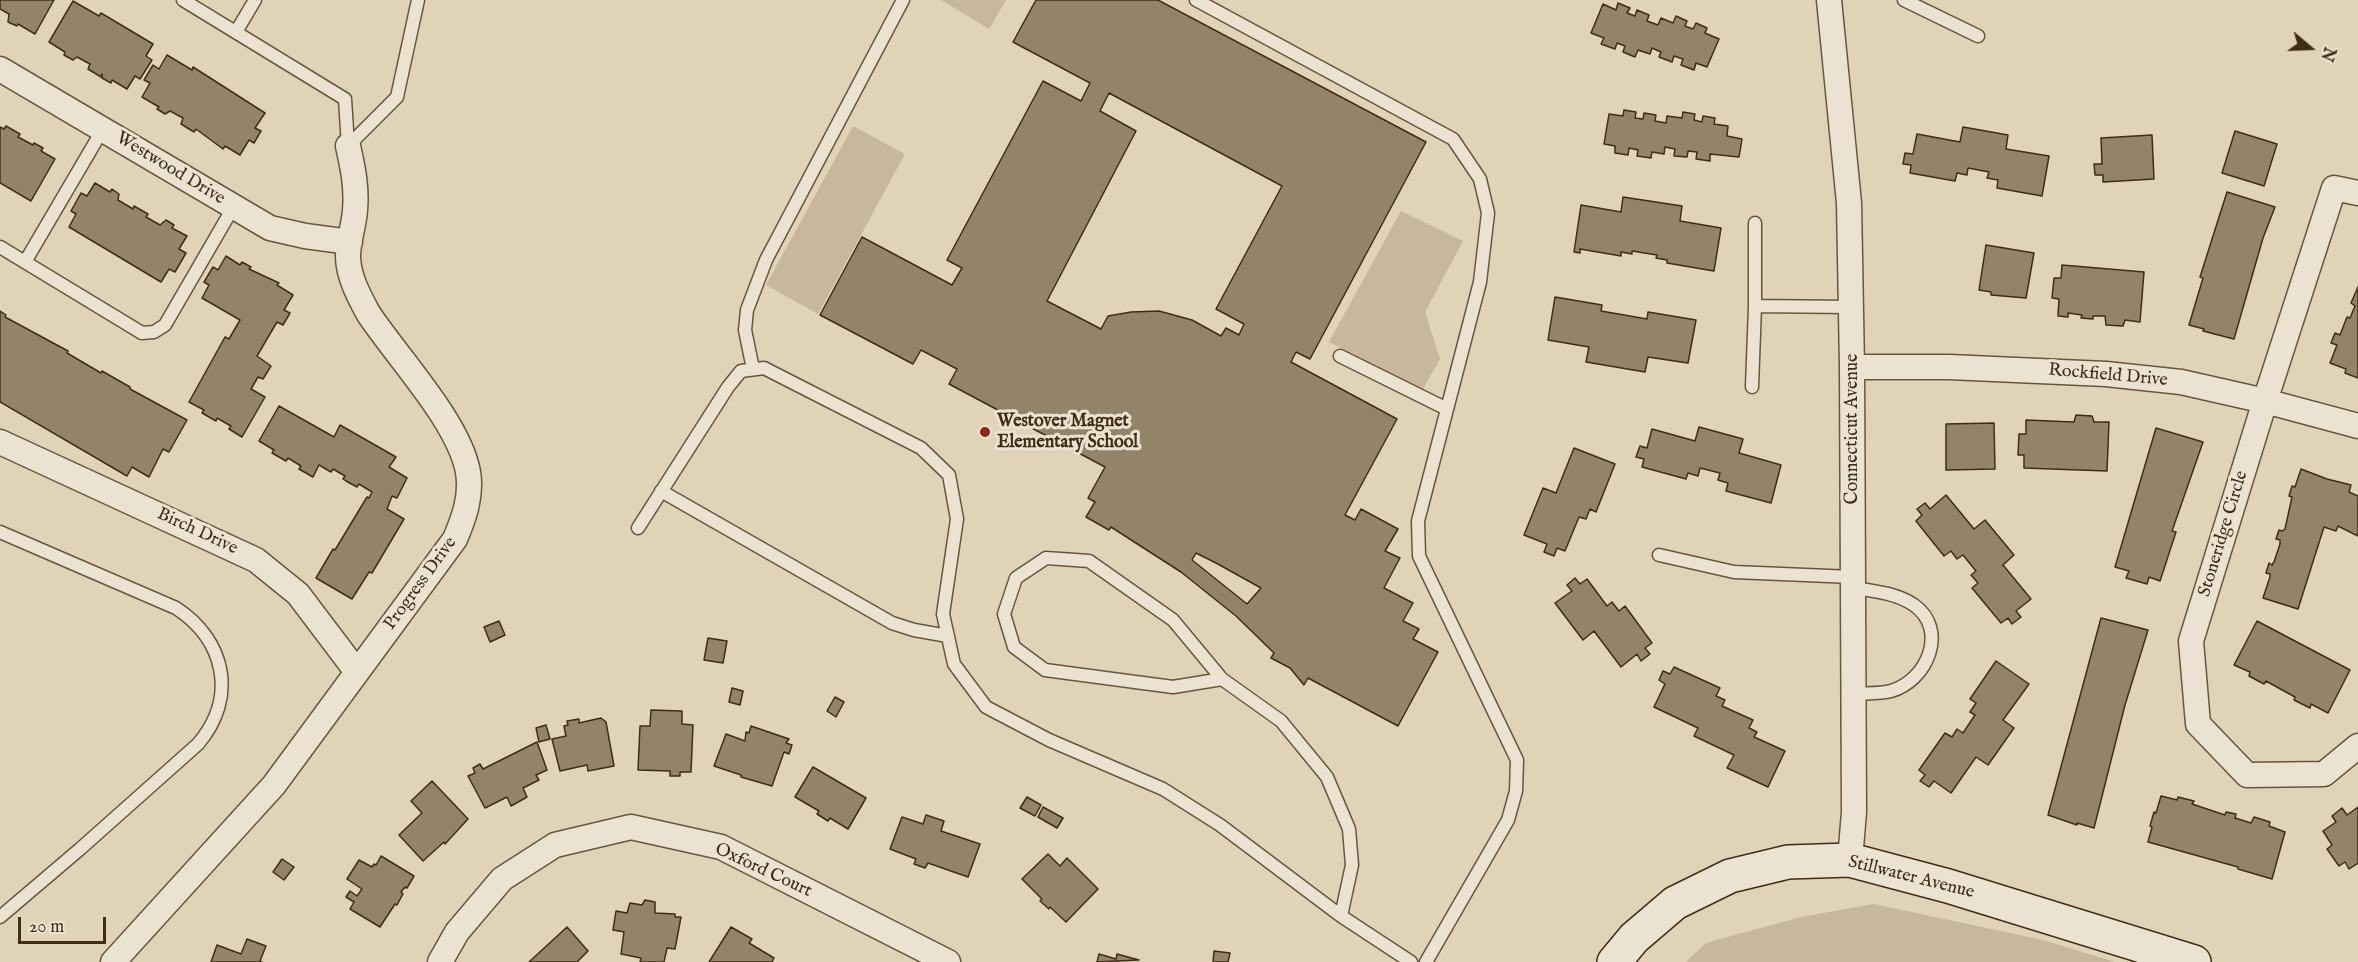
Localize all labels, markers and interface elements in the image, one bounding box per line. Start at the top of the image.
north arrow [2280,18,2340,78]
text: N [2315,44,2339,64]
street label: Westwood Drive [111,128,229,210]
street label: Connecticut Avenue [1842,354,1864,504]
street label: Rockfield Drive [2047,360,2169,392]
place label: Westover Magnet Elementary School [997,411,1138,454]
marker: Westover Magnet Elementary School [978,425,992,439]
street label: Stoneridge Circle [2195,468,2253,600]
street label: Birch Drive [153,504,241,560]
street label: Progress Drive [380,533,462,635]
street label: Oxford Court [711,839,815,903]
street label: Stillwater Avenue [1846,852,1976,904]
scale bar [21,905,110,943]
text: 20 m [29,916,64,939]

